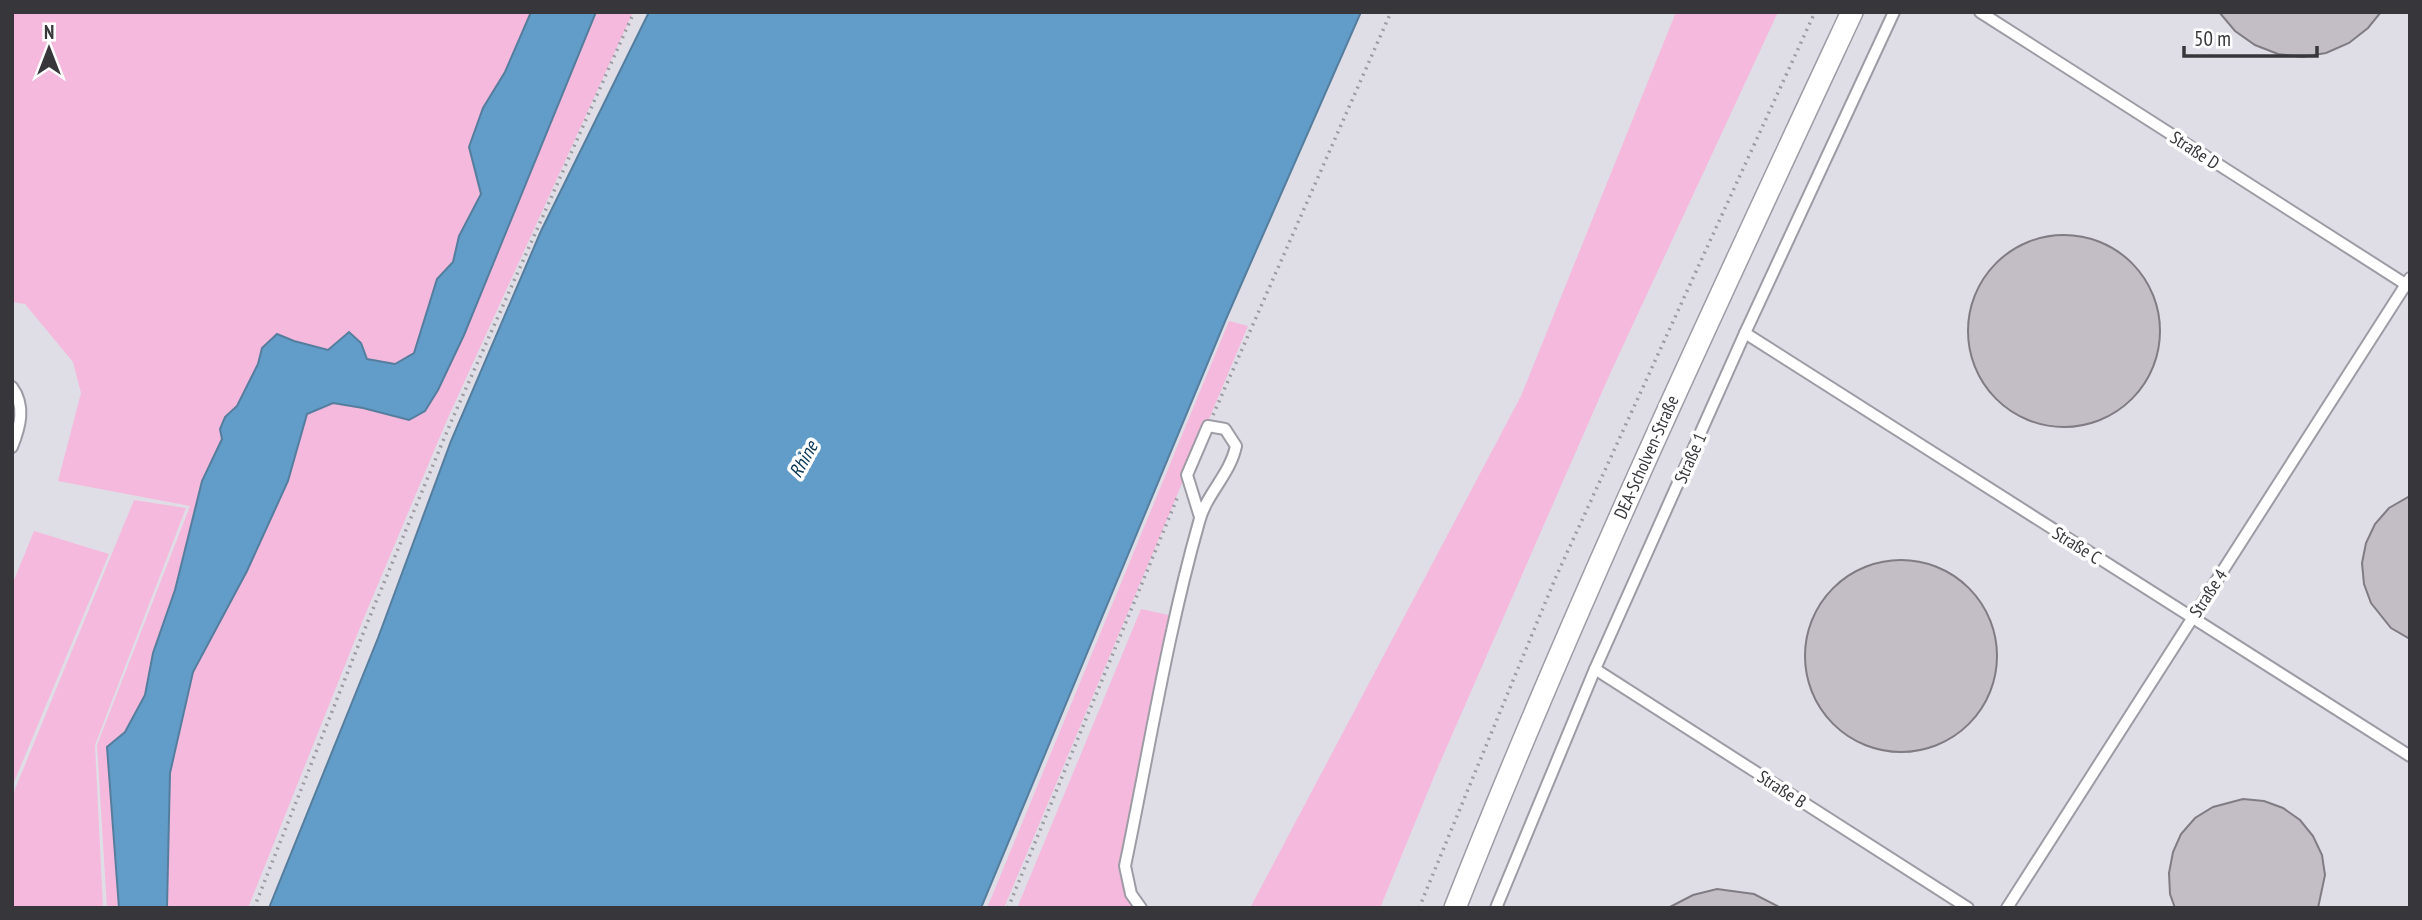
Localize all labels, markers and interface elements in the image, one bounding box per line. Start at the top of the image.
north arrow [14,14,84,84]
scale bar [2184,14,2317,58]
text: N [44,20,54,44]
text: 50 m [2194,25,2231,52]
street label: Straße D [2166,126,2224,174]
street label: DEA-Scholven-Straße [1608,392,1684,522]
street label: Straße 1 [1669,429,1711,487]
water label: Rhine [783,436,823,481]
street label: Straße C [2048,521,2106,569]
street label: Straße 4 [2184,565,2232,621]
street label: Straße B [1753,765,1811,813]

